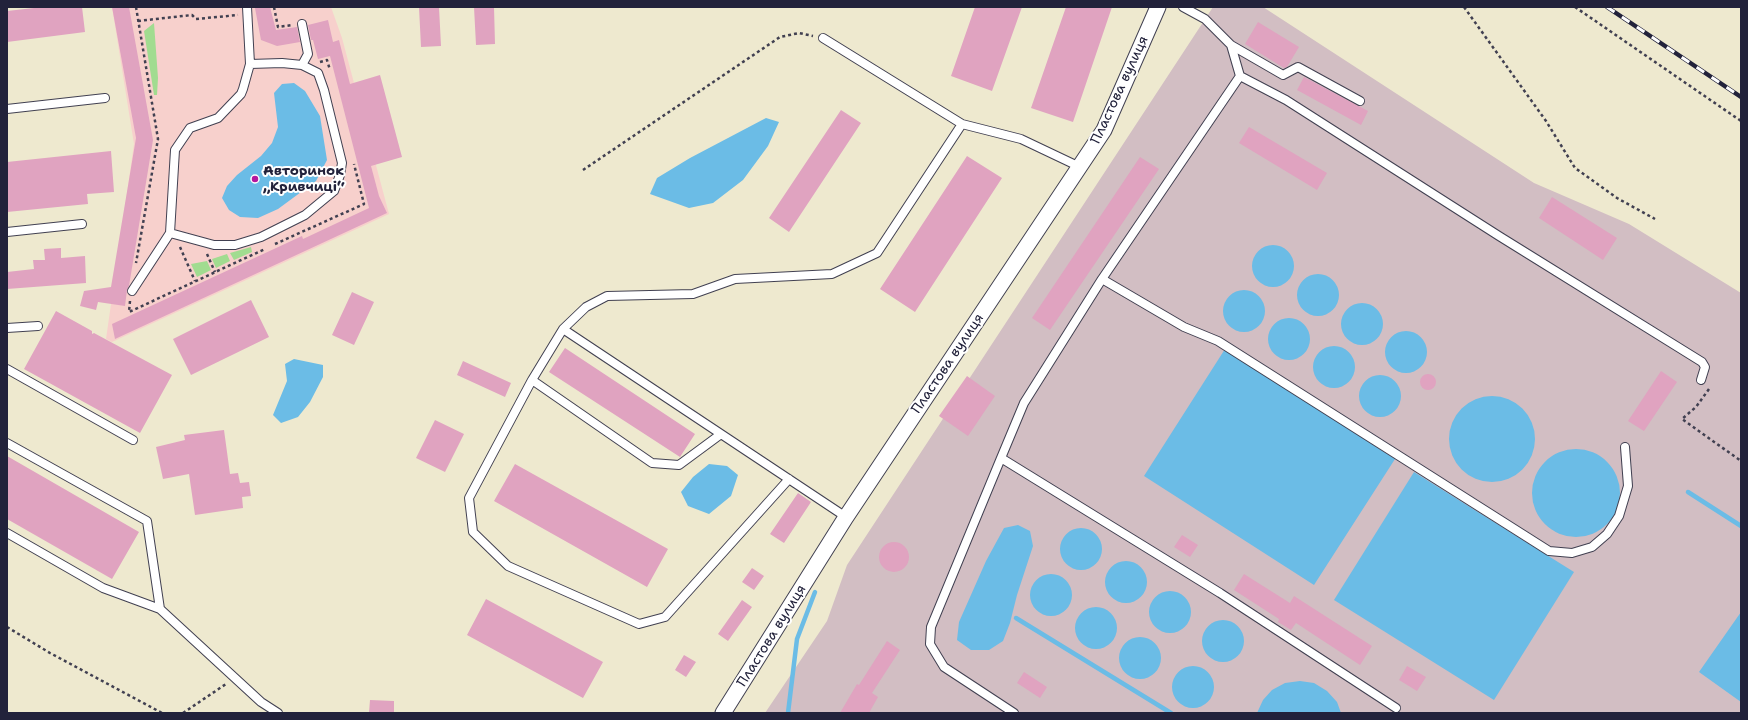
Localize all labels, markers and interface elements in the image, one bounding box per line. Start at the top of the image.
street label: Пластова вулиця [1088,33,1152,147]
place label: Авторинок „Кривчиці“ [263,163,345,196]
marker: Авторинок „Кривчиці“ [250,174,260,184]
street label: Пластова вулиця [908,311,988,417]
street label: Пластова вулиця [734,582,810,690]

